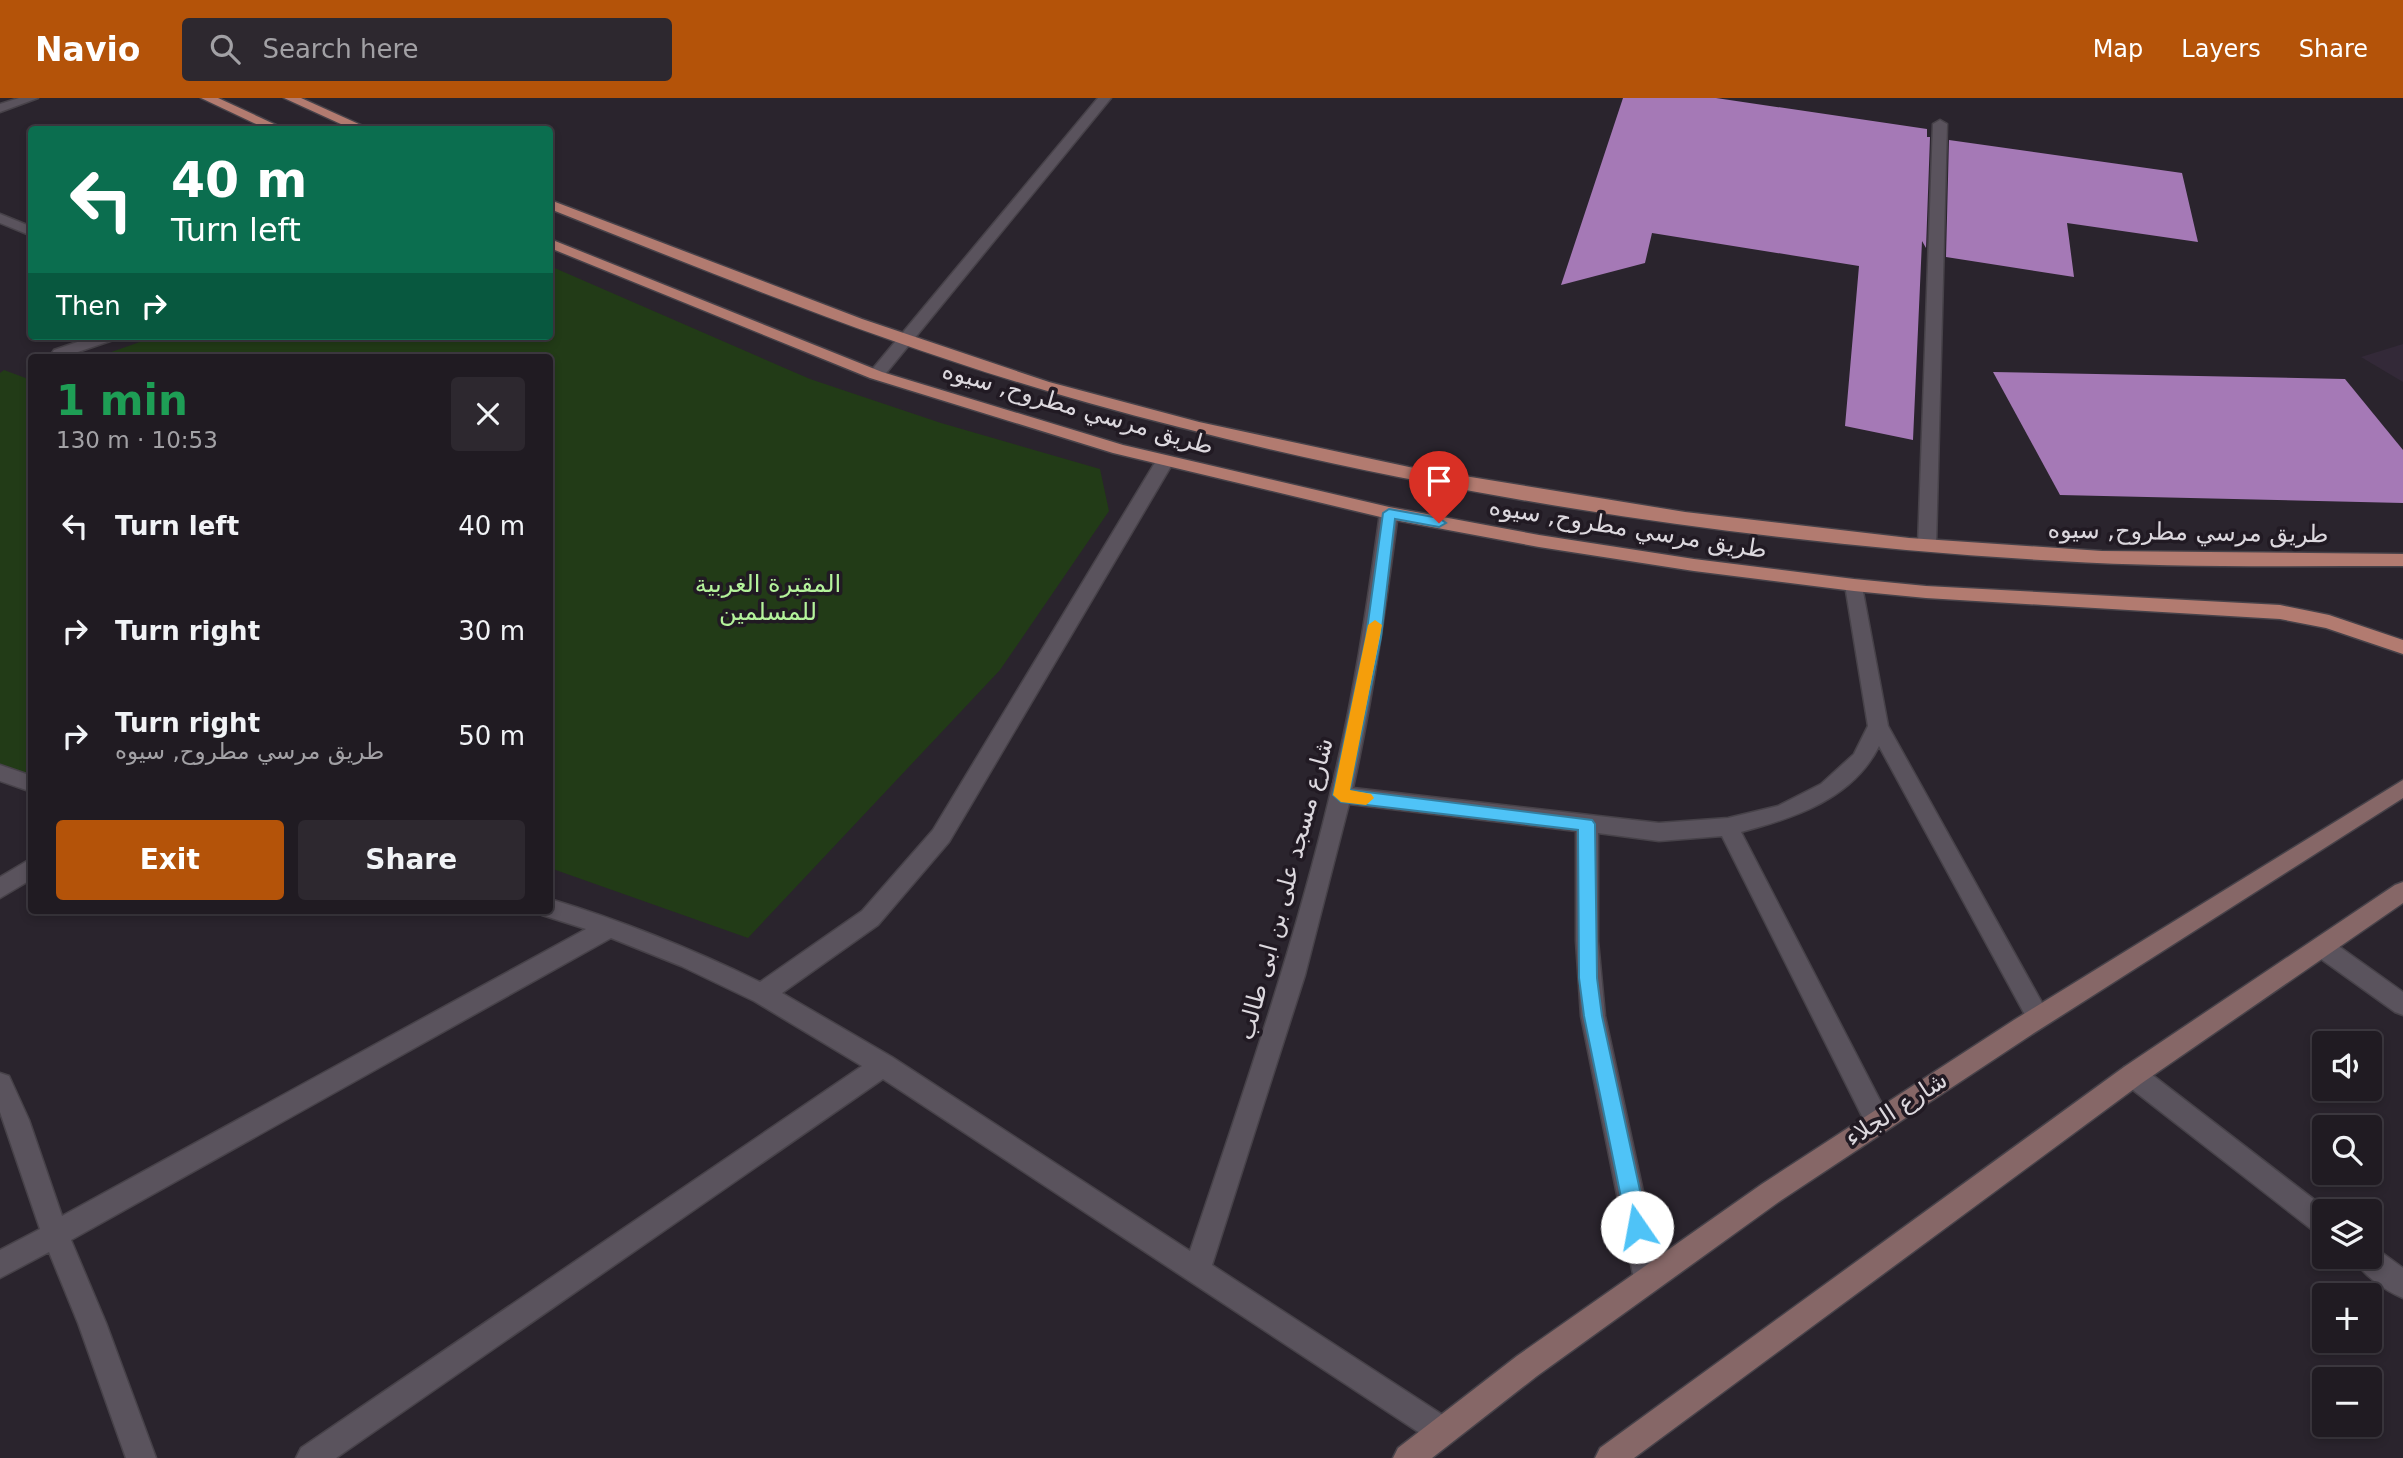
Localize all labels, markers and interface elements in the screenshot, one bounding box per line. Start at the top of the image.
search box [182,18,672,81]
text: Navio [35,30,140,69]
icon: search [206,30,244,68]
text: Search here [262,34,419,64]
text: Map [2093,35,2143,63]
text: Layers [2181,35,2261,63]
text: Share [2299,35,2368,63]
text: 40 m [171,152,307,209]
icon: left [56,154,147,245]
text: Turn left [171,211,301,249]
icon: right [135,287,173,325]
text: Then [56,291,121,321]
street label: طريق مرسي مطروح, سيوه [939,356,1217,460]
text: 1 min [56,376,188,425]
button: close [451,377,525,451]
text: 130 m · 10:53 [56,427,218,453]
pin [1409,451,1469,523]
icon: arrive [1420,462,1458,500]
street label: طريق مرسي مطروح, سيوه [1487,492,1769,564]
icon: left [56,507,94,545]
text: Turn left [115,511,239,541]
text: 40 m [458,511,525,541]
street label: طريق مرسي مطروح, سيوه [2047,516,2329,548]
park label: المقبرة الغربية للمسلمين [695,570,841,626]
icon: right [56,612,94,650]
text: Turn right [115,616,260,646]
text: 30 m [458,616,525,646]
text: Turn right [115,708,260,738]
icon: right [56,717,94,755]
text: 50 m [458,721,525,751]
street label: شارع مسجد على بن ابى طالب [1231,735,1339,1043]
text: طريق مرسي مطروح, سيوه [115,738,384,764]
button: Exit [56,820,284,900]
button: Share [298,820,525,900]
map controls [2312,1031,2382,1437]
button: sound [2312,1031,2382,1101]
street label: شارع الجلاء [1840,1066,1952,1152]
button: search [2312,1115,2382,1185]
position arrow [1600,1190,1674,1264]
button: layers [2312,1199,2382,1269]
button: + [2312,1283,2382,1353]
button: − [2312,1367,2382,1437]

